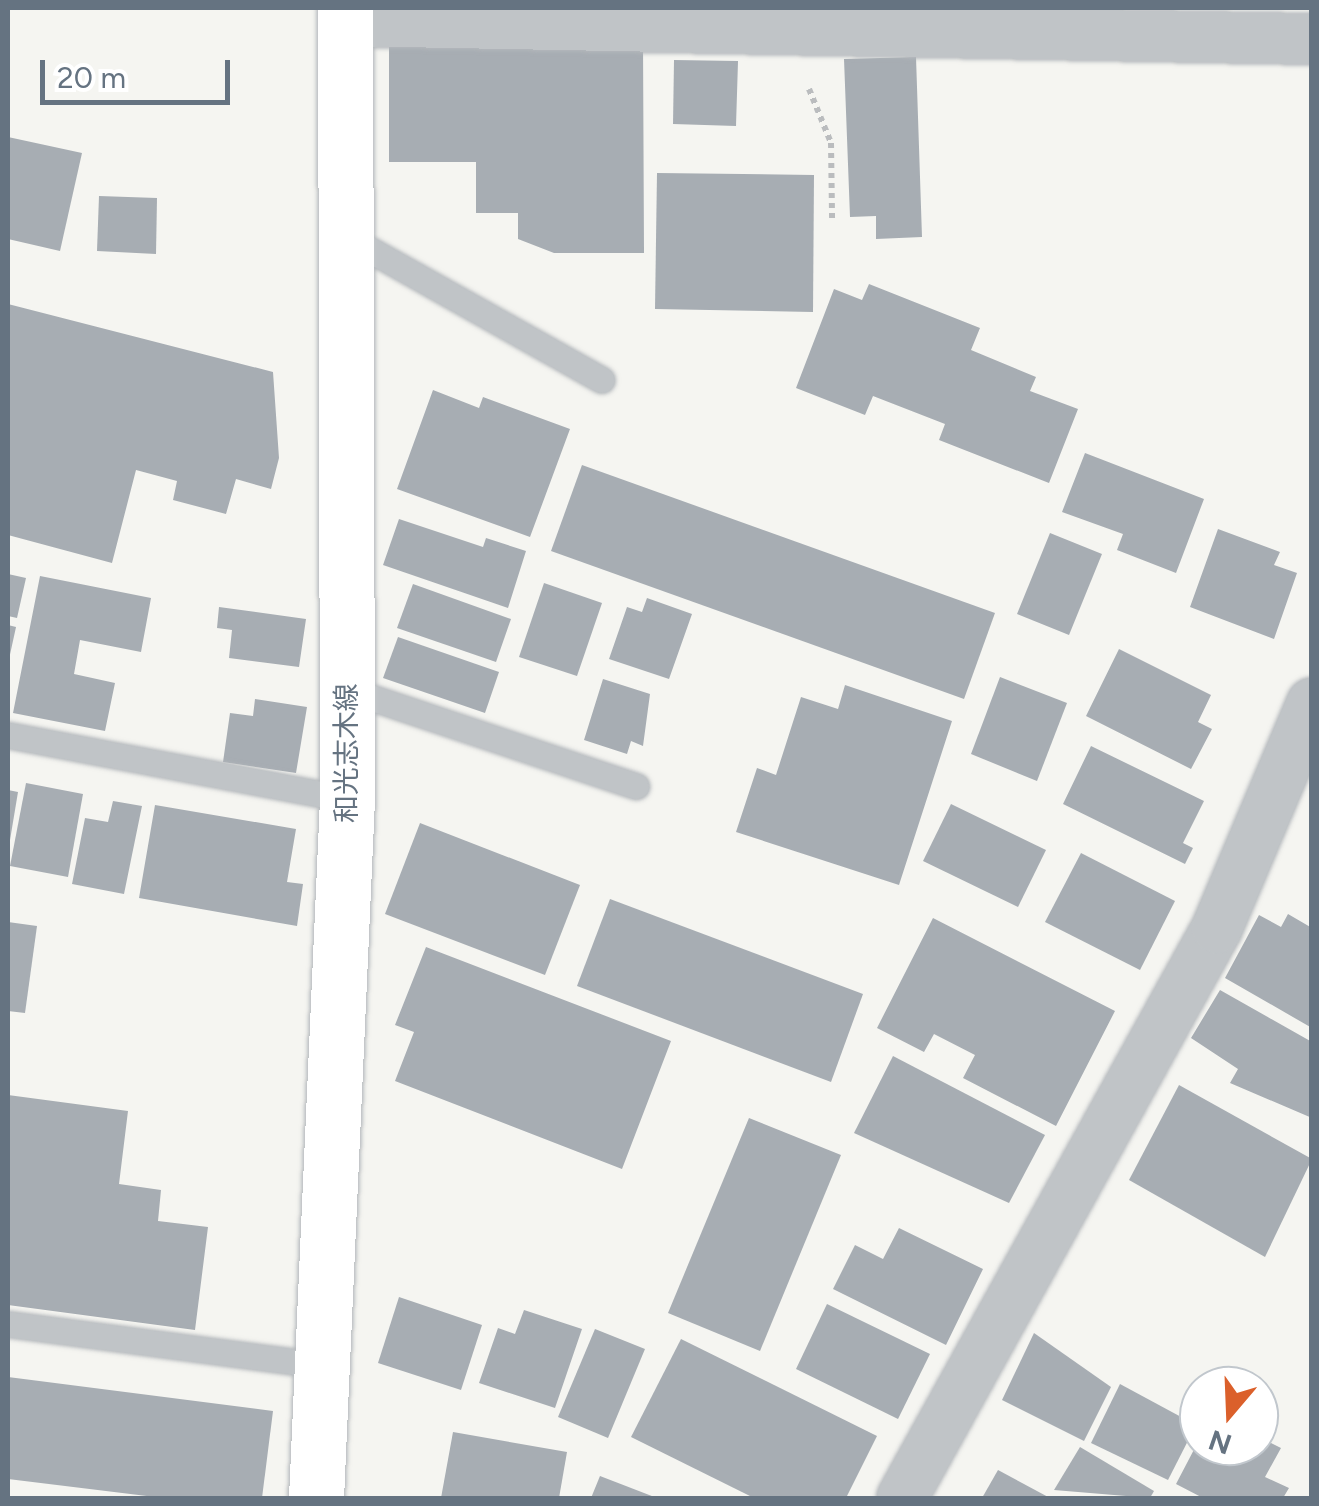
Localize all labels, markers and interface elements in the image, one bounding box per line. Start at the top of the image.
scale bar [45,40,235,102]
text: 20 m [57,59,126,96]
street label: 和光志木線 [329,683,363,823]
north arrow [1179,1366,1279,1466]
text: N [1204,1423,1236,1462]

